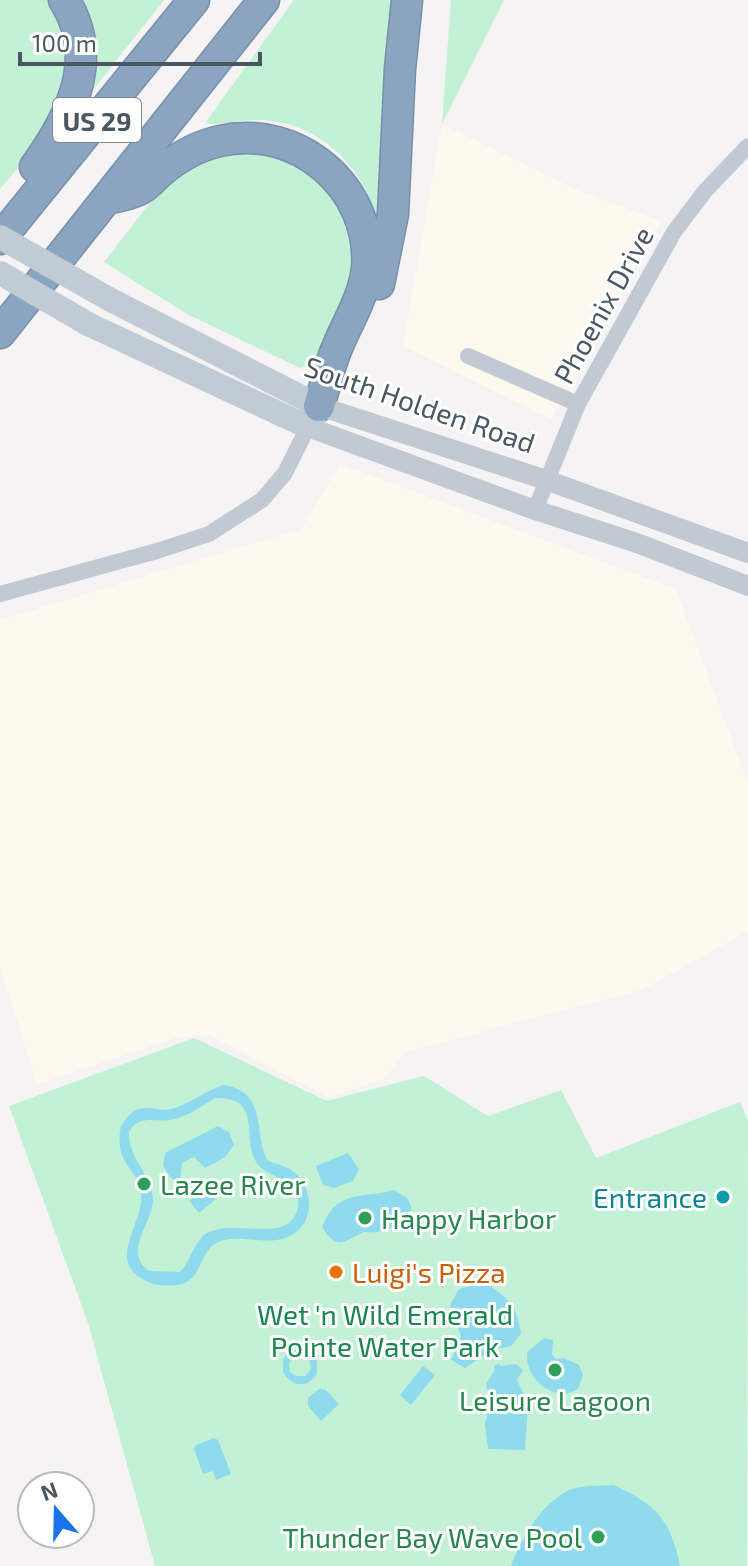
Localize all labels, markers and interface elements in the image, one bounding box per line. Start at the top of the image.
scale bar [20,16,260,66]
text: 100 m [32,28,97,57]
road number: US 29 [53,98,141,142]
street label: Phoenix Drive [546,220,660,390]
street label: South Holden Road [300,349,540,459]
place label: Lazee River [160,1167,306,1201]
marker: Lazee River [135,1175,153,1193]
place label: Entrance [593,1180,707,1214]
marker: Entrance [714,1188,732,1206]
place label: Happy Harbor [381,1201,556,1235]
marker: Happy Harbor [356,1209,374,1227]
place label: Luigi's Pizza [352,1255,506,1289]
marker: Luigi's Pizza [327,1263,345,1281]
park label: Wet 'n Wild Emerald Pointe Water Park [257,1297,513,1363]
marker: Leisure Lagoon [546,1361,564,1379]
place label: Leisure Lagoon [459,1383,651,1417]
north arrow [16,1470,96,1550]
text: N [37,1475,61,1505]
place label: Thunder Bay Wave Pool [282,1520,583,1554]
marker: Thunder Bay Wave Pool [589,1528,607,1546]

